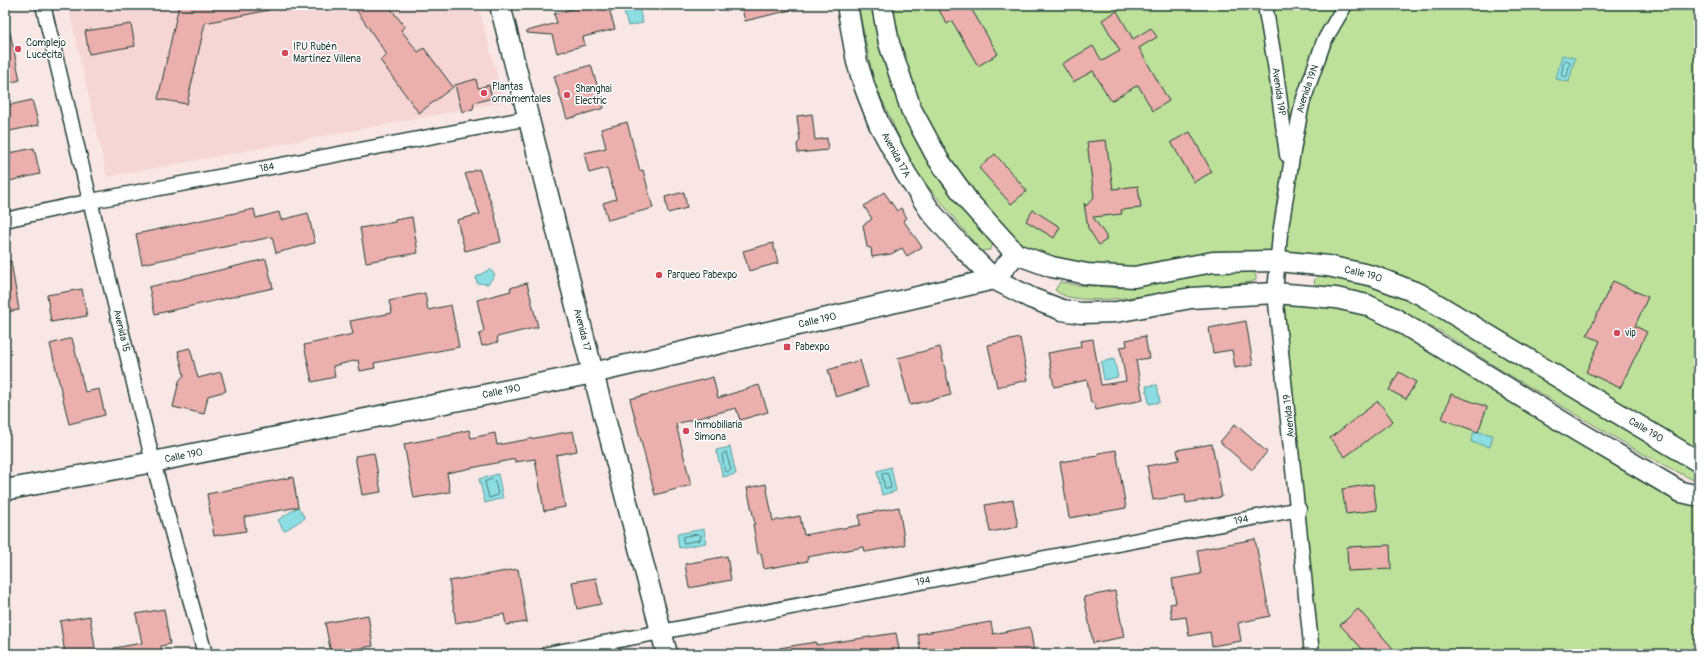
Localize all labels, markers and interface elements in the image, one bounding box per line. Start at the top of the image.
place label: Complejo Lucecita [26,37,66,61]
place label: IPU Rubén Martínez Villena [293,41,361,65]
marker: Complejo Lucecita [13,44,23,54]
marker: IPU Rubén Martínez Villena [280,48,290,58]
street label: Avenida 19N [1294,63,1321,114]
street label: Avenida 19P [1270,67,1288,117]
place label: Plantas ornamentales [492,81,551,105]
place label: Shanghai Electric [575,83,612,107]
marker: Plantas ornamentales [479,88,489,98]
marker: Shanghai Electric [562,90,572,100]
street label: Avenida 17A [879,130,913,181]
street label: 184 [258,160,275,175]
street label: Calle 190 [1343,264,1384,285]
place label: Parqueo Pabexpo [667,269,738,281]
marker: Parqueo Pabexpo [654,270,664,280]
street label: Avenida 17 [571,307,593,353]
street label: Avenida 15 [110,308,132,353]
street label: Calle 190 [797,310,838,331]
place label: vip [1624,327,1636,339]
marker: vip [1612,328,1622,338]
place label: Pabexpo [795,341,830,353]
marker: Pabexpo [782,342,792,352]
street label: Calle 190 [481,382,522,401]
street label: Avenida 19 [1281,394,1297,438]
street label: Calle 190 [1626,415,1666,445]
place label: Inmobiliaria Simona [694,419,743,443]
marker: Inmobiliaria Simona [681,426,691,436]
street label: Calle 190 [164,446,204,465]
street label: 194 [1233,513,1250,527]
street label: 194 [915,574,932,589]

